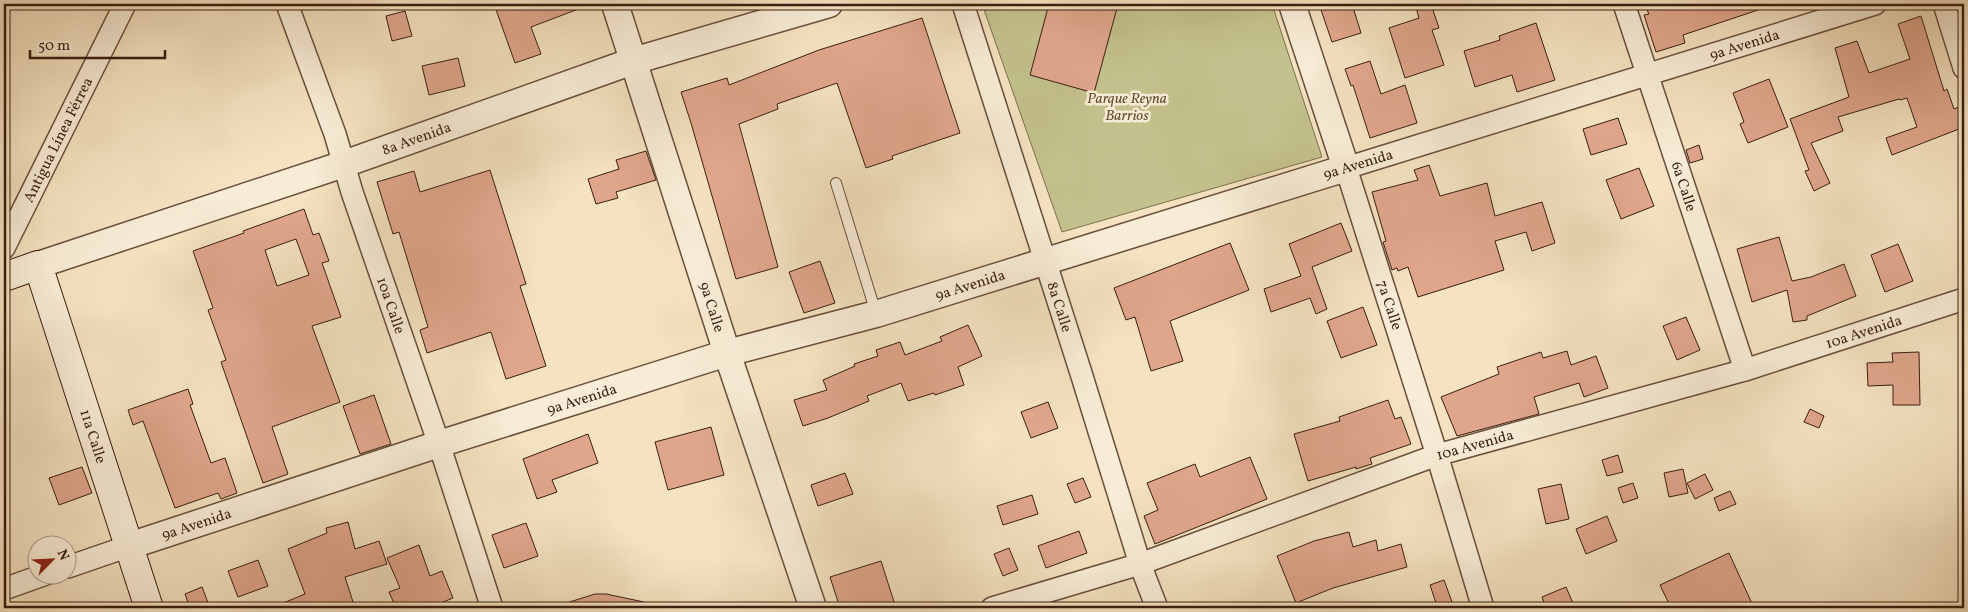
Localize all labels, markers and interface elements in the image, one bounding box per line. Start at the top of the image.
street label: 9a Avenida [1707,25,1783,67]
scale bar [30,28,165,60]
text: 50 m [38,36,70,57]
street label: Antigua Línea Férrea [19,74,99,207]
park label: Parque Reyna Barrios [1087,89,1167,127]
street label: 8a Avenida [379,118,454,162]
street label: 9a Avenida [1321,145,1396,186]
street label: 6a Calle [1665,159,1701,215]
street label: 9a Avenida [933,265,1008,307]
street label: 10a Calle [370,275,409,337]
street label: 7a Calle [1371,278,1406,333]
street label: 9a Calle [693,279,729,335]
street label: 8a Calle [1041,280,1076,335]
street label: 10a Avenida [1823,311,1905,355]
street label: 9a Avenida [545,379,620,421]
street label: 11a Calle [73,407,111,466]
street label: 10a Avenida [1434,425,1516,467]
street label: 9a Avenida [159,504,235,547]
north arrow [28,534,78,584]
text: N [52,547,73,564]

